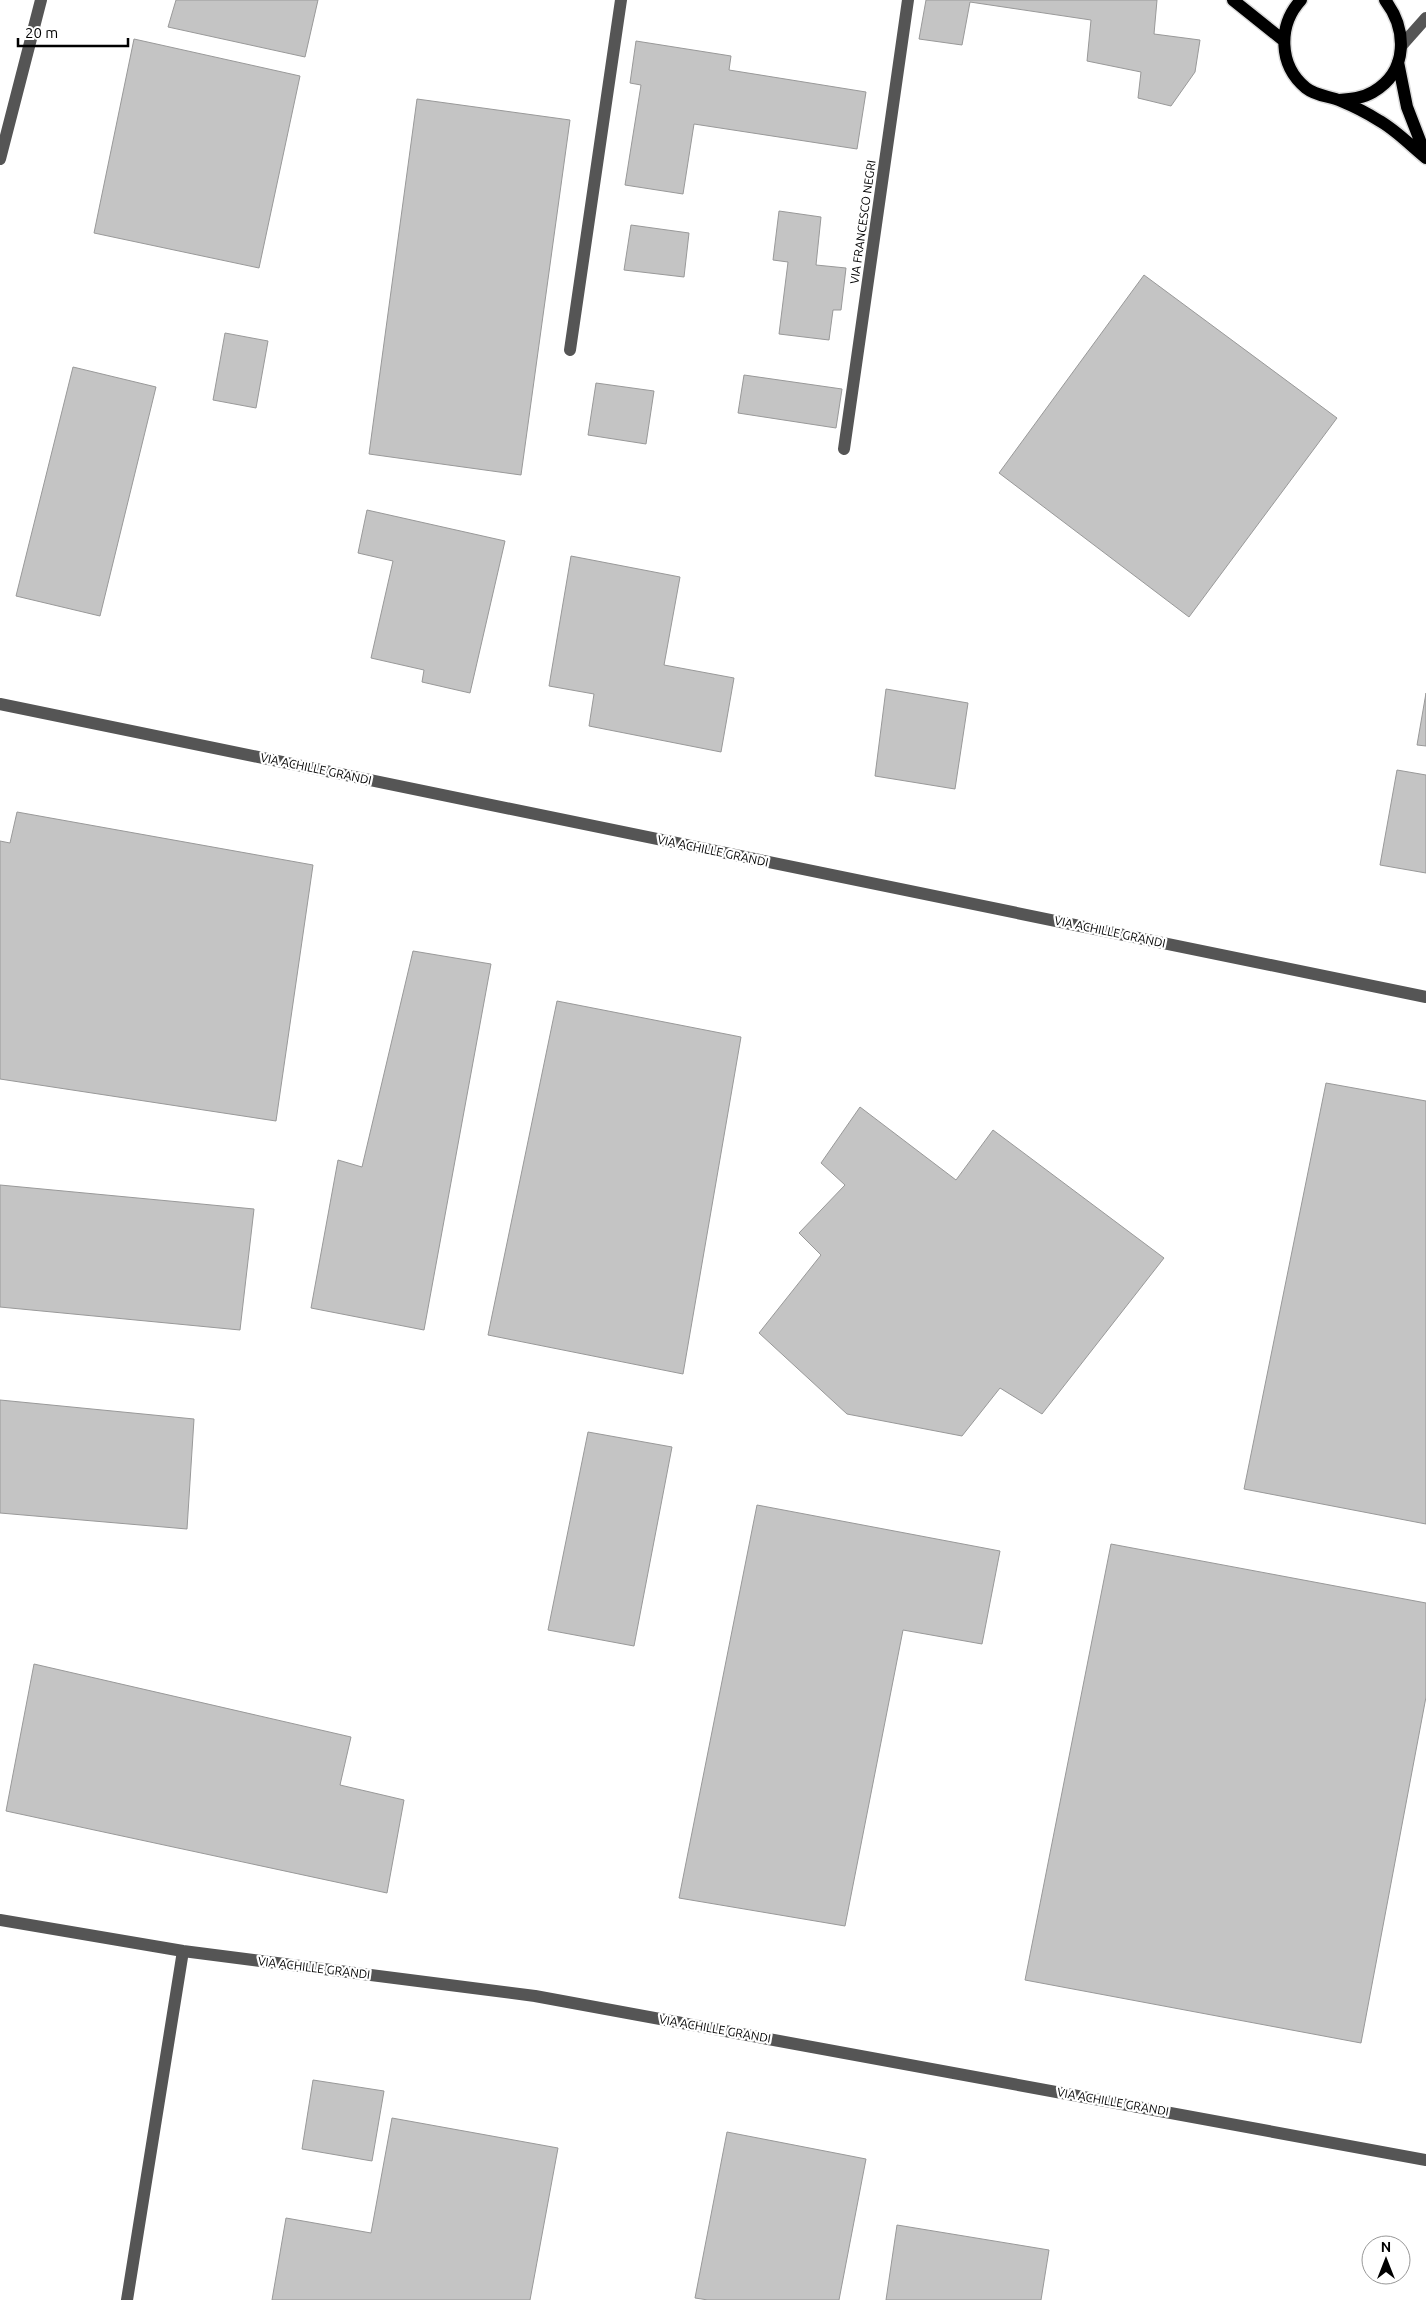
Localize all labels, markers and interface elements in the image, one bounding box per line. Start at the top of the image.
scale bar [18,15,128,47]
text: 20 m [25,24,58,41]
street label: VIA FRANCESCO NEGRI [847,159,878,285]
street label: VIA ACHILLE GRANDI [259,750,373,787]
street label: VIA ACHILLE GRANDI [656,832,770,869]
street label: VIA ACHILLE GRANDI [1053,913,1167,950]
street label: VIA ACHILLE GRANDI [257,1954,371,1981]
street label: VIA ACHILLE GRANDI [658,2012,772,2045]
street label: VIA ACHILLE GRANDI [1056,2085,1170,2118]
north arrow [1361,2235,1411,2285]
text: N [1381,2239,1391,2255]

